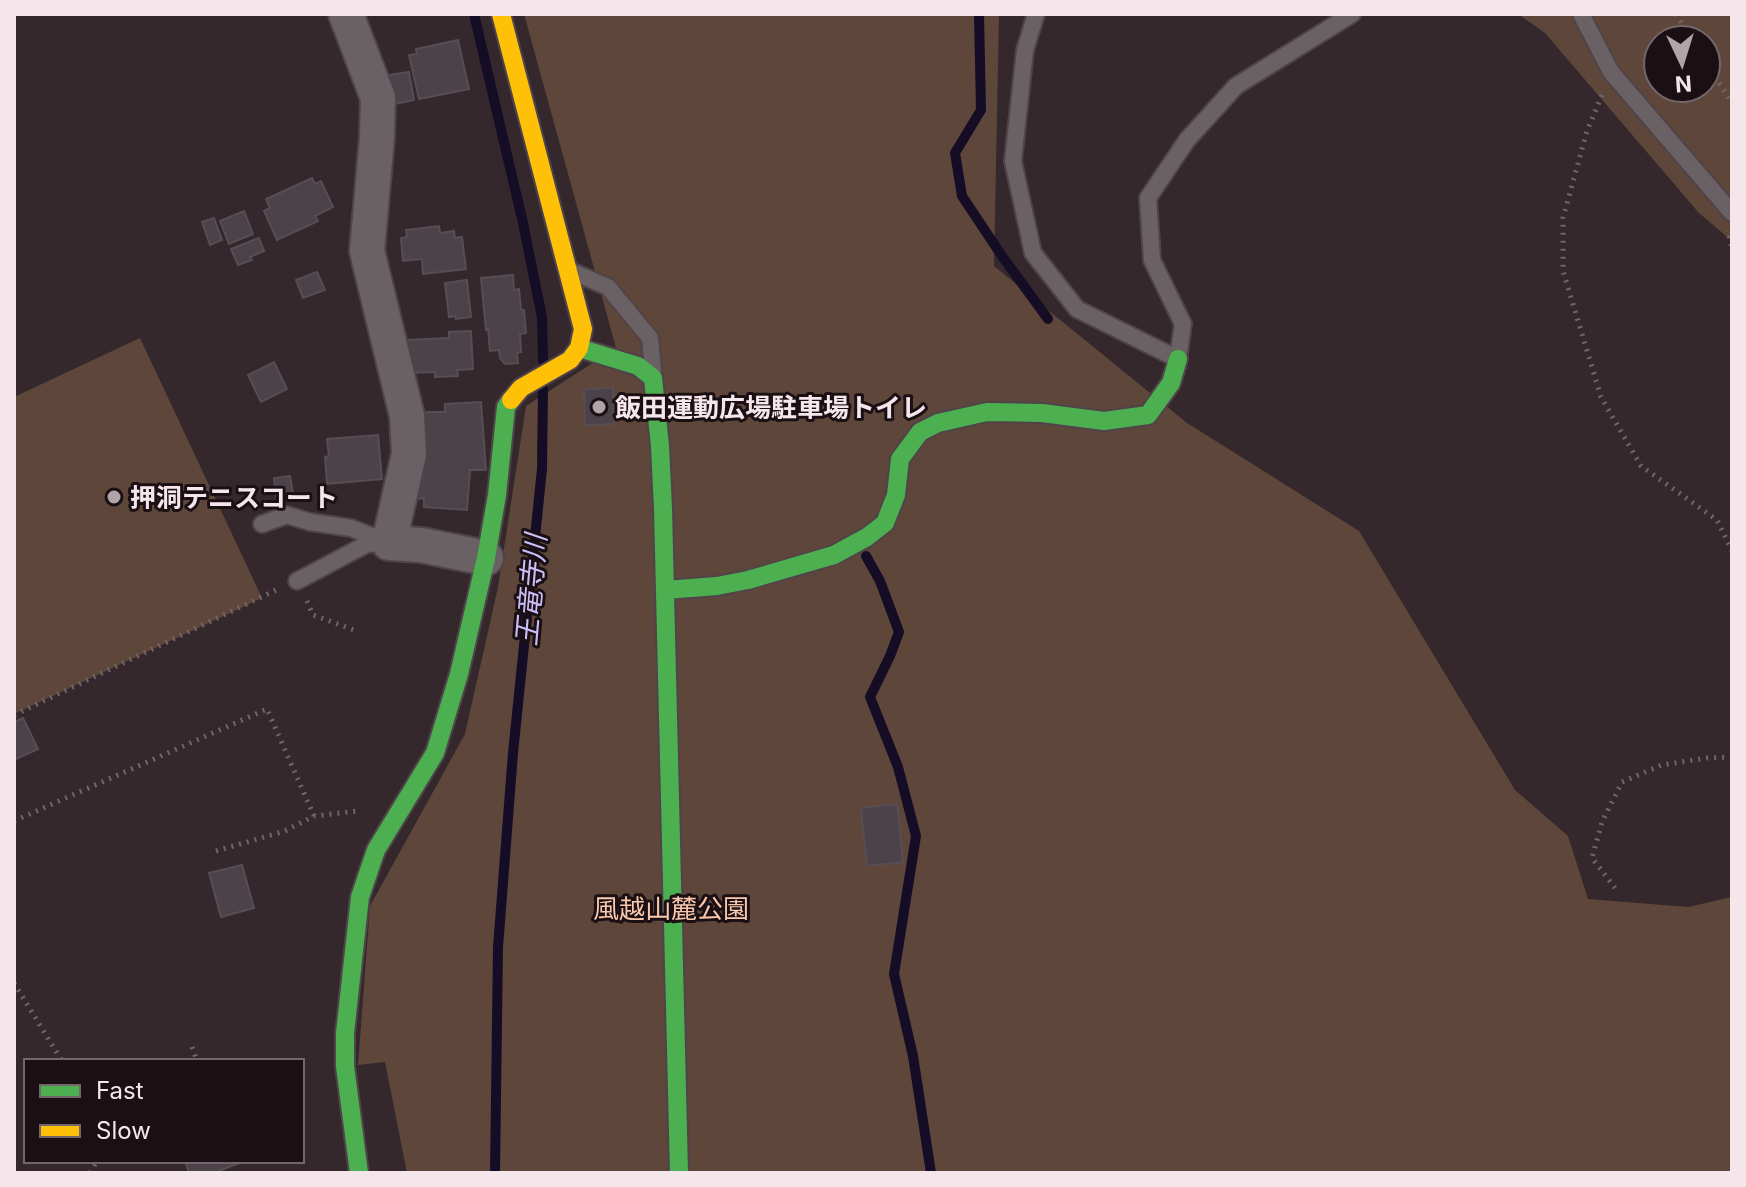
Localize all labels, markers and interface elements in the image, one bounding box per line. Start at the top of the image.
north arrow [1642,24,1722,104]
text: N [1674,70,1693,98]
place label: 飯田運動広場駐車場トイレ [615,392,927,423]
marker: 飯田運動広場駐車場トイレ [590,398,608,416]
place label: 押洞テニスコート [130,482,338,513]
marker: 押洞テニスコート [105,488,123,506]
water label: 王竜寺川 [509,530,553,647]
park label: 風越山麓公園 [593,893,749,924]
legend [24,1059,304,1163]
text: Fast [96,1076,144,1105]
text: Slow [96,1116,151,1145]

